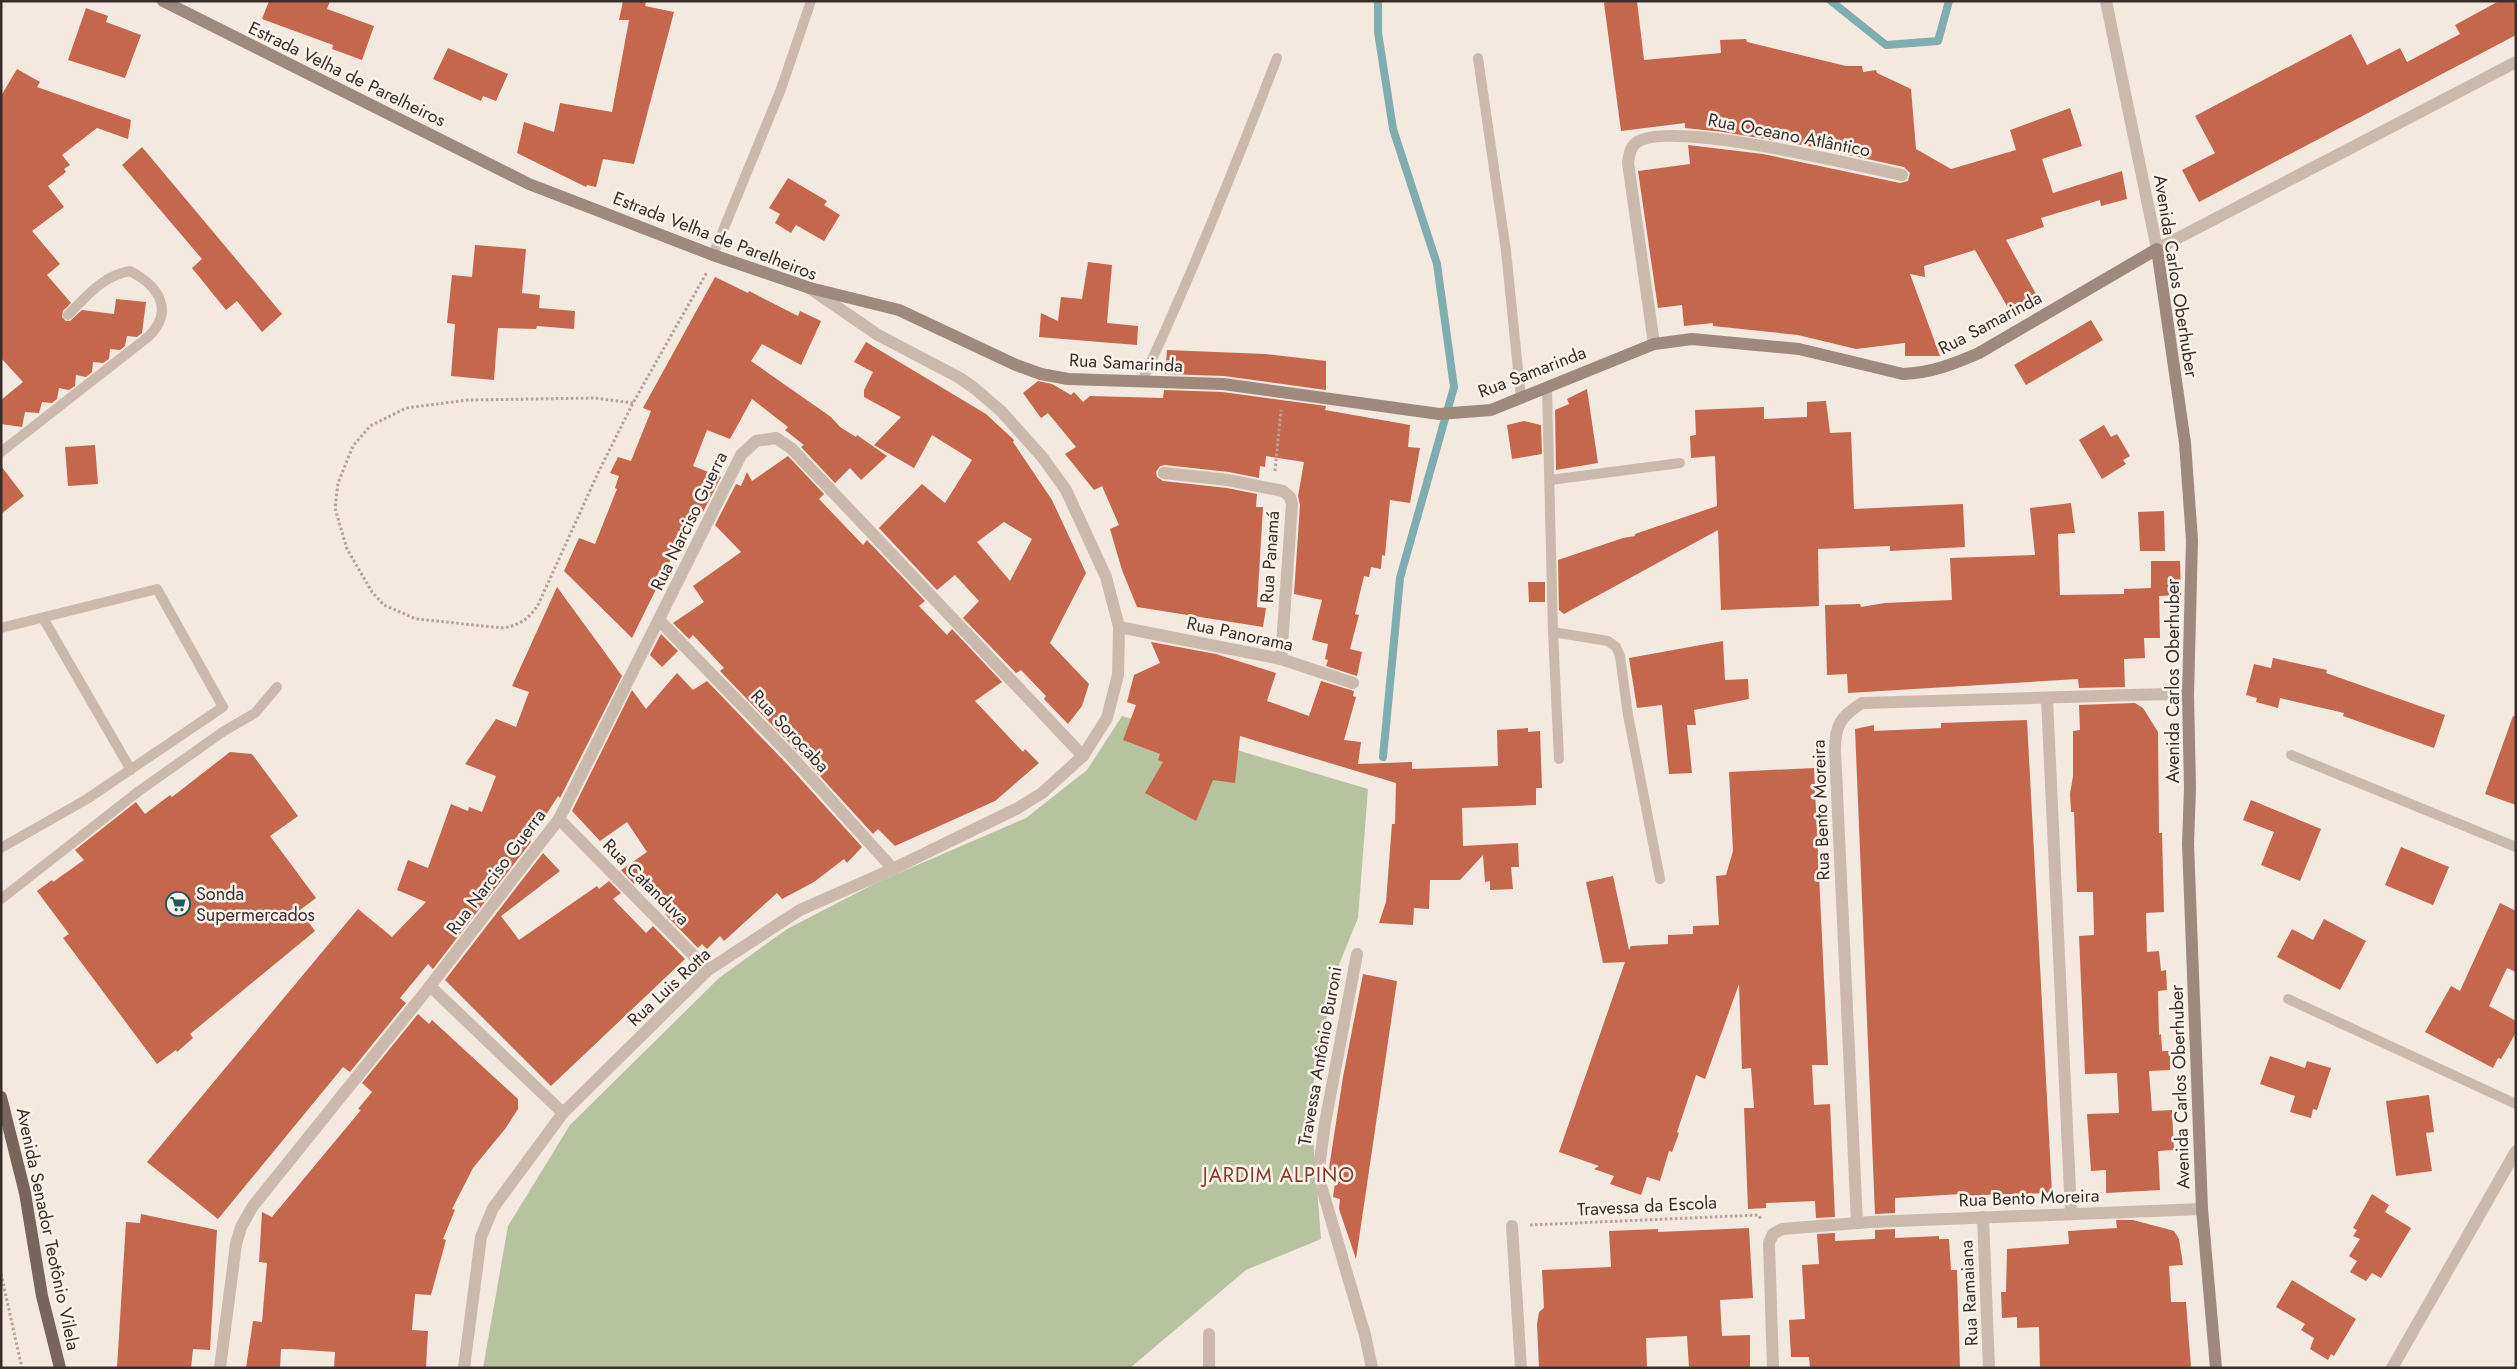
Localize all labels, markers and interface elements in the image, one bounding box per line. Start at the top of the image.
street label: Estrada Velha de Parelheiros [244,15,450,133]
street label: Rua Oceano Atlântico [1706,106,1873,164]
street label: Avenida Carlos Oberhuber [2147,173,2205,380]
street label: Estrada Velha de Parelheiros [609,185,821,287]
street label: Rua Samarinda [1934,285,2046,361]
street label: Rua Samarinda [1474,339,1590,405]
street label: Rua Samarinda [1068,347,1184,379]
street label: Rua Narciso Guerra [644,447,734,595]
street label: Rua Panamá [1254,510,1286,604]
street label: Avenida Carlos Oberhuber [2160,578,2186,783]
street label: Rua Panorama [1184,610,1296,658]
street label: Rua Sorocaba [745,684,835,778]
street label: Rua Bento Moreira [1806,739,1836,881]
street label: Rua Narciso Guerra [440,804,552,940]
street label: Rua Catanduva [597,833,695,931]
place label: Sonda Supermercados [196,881,315,928]
supermarket icon: Sonda Supermercados [165,891,191,917]
street label: Rua Luis Rotta [622,942,716,1032]
street label: Travessa Antônio Buroni [1291,964,1349,1148]
street label: Avenida Carlos Oberhuber [2163,983,2197,1190]
street label: Avenida Senador Teotônio Vilela [10,1105,86,1353]
district label: JARDIM ALPINO [1200,1161,1355,1190]
street label: Rua Bento Moreira [1958,1183,2100,1213]
street label: Travessa da Escola [1576,1189,1718,1223]
street label: Rua Ramaiana [1953,1239,1985,1347]

